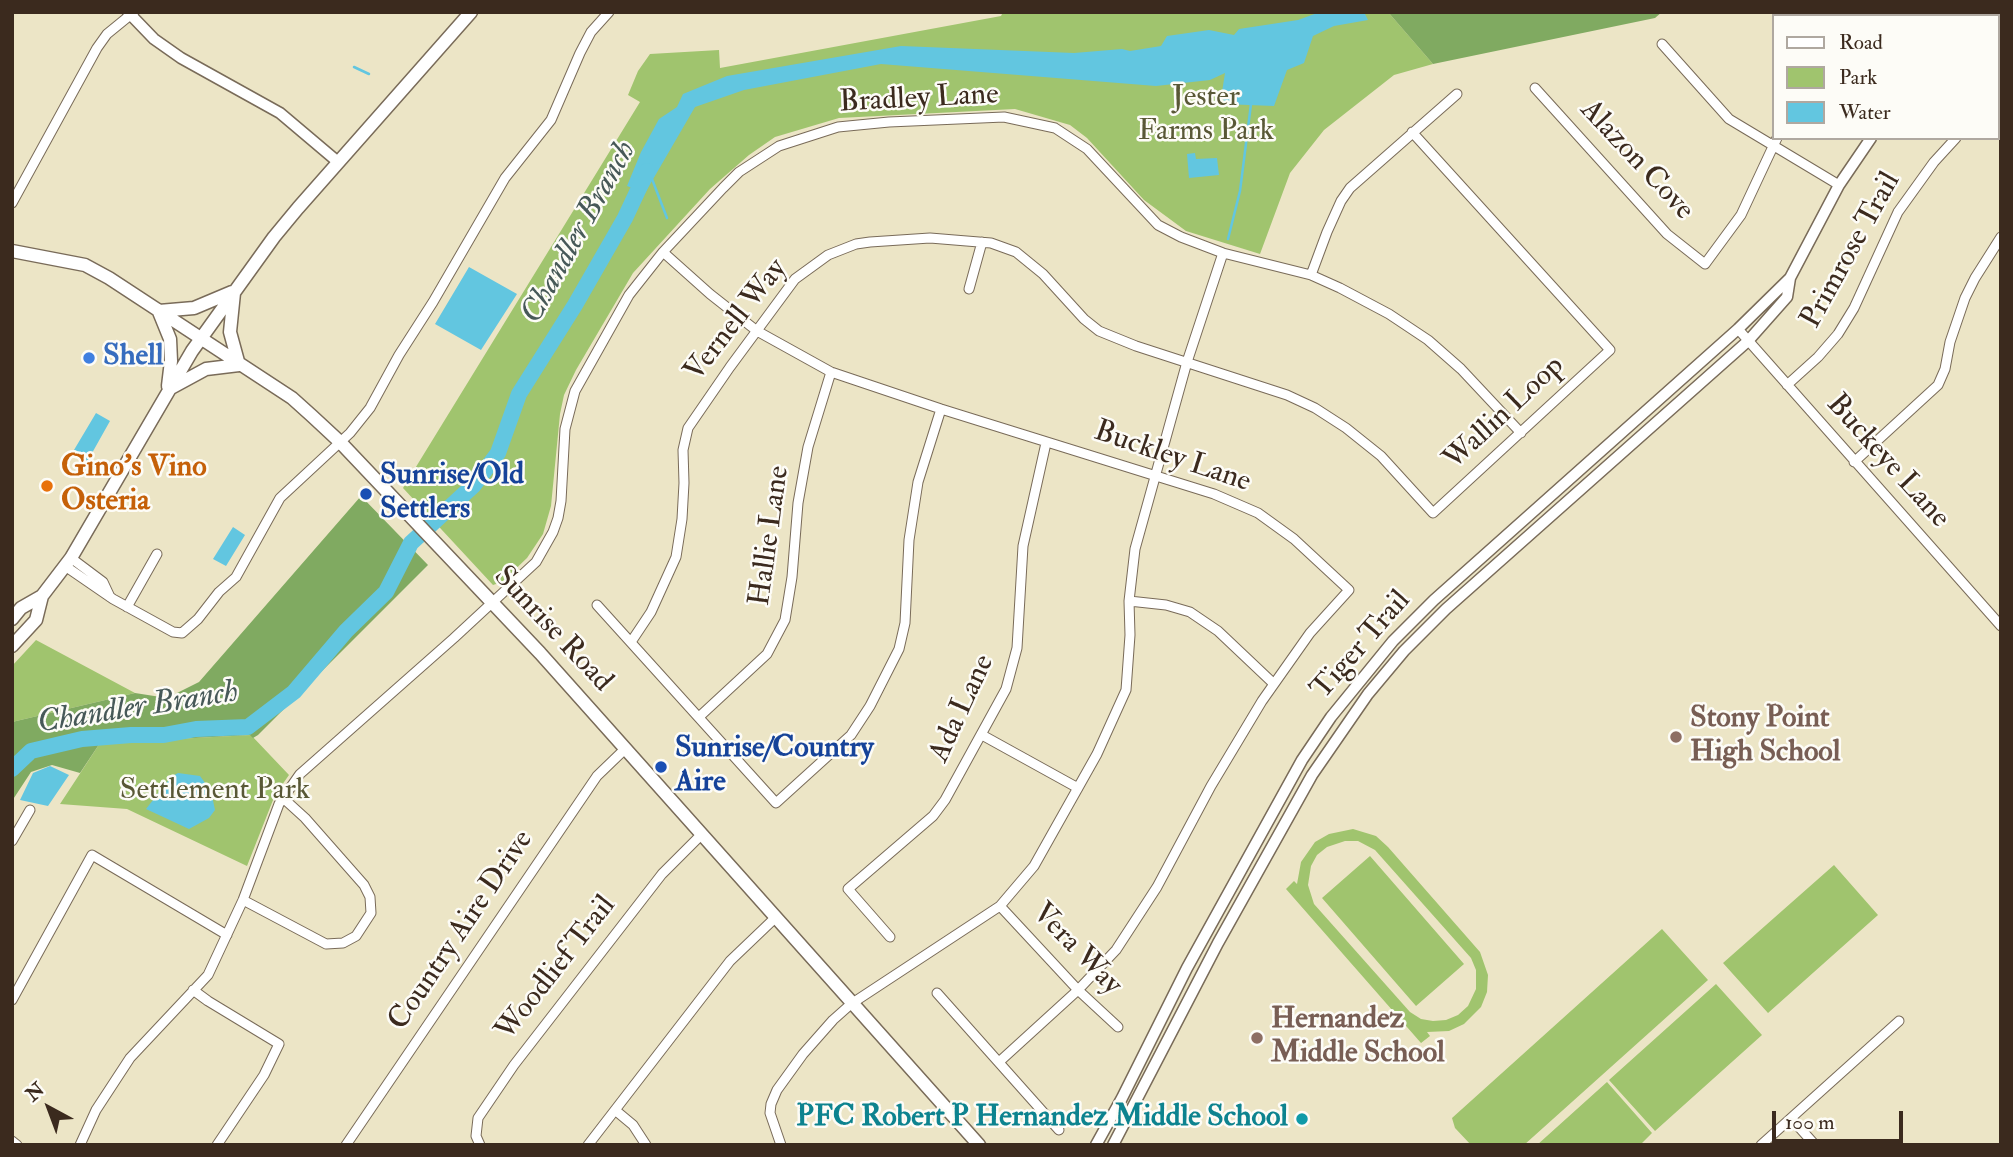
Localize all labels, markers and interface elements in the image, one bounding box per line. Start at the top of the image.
legend [1772,14,1999,140]
text: Road [1839,29,1883,56]
text: Park [1839,64,1877,91]
street label: Bradley Lane [838,78,1000,122]
park label: Jester Farms Park [1138,81,1274,152]
street label: Alazon Cove [1571,93,1701,229]
text: Water [1839,99,1891,126]
water label: Chandler Branch [514,135,646,331]
street label: Primrose Trail [1794,167,1910,335]
street label: Vernell Way [678,253,796,389]
place label: Shell [103,340,163,376]
street label: Wallin Loop [1437,349,1573,479]
marker: Shell [81,350,97,366]
street label: Buckeye Lane [1818,388,1956,536]
street label: Buckley Lane [1089,414,1255,502]
place label: Gino's Vino Osteria [61,451,207,522]
place label: Sunrise/Old Settlers [380,459,524,530]
street label: Hallie Lane [743,464,799,608]
marker: Gino's Vino Osteria [39,478,55,494]
marker: Sunrise/Old Settlers [358,486,374,502]
street label: Sunrise Road [485,560,619,700]
street label: Tiger Trail [1305,584,1419,708]
street label: Ada Lane [922,649,1004,769]
water label: Chandler Branch [35,674,241,744]
place label: Stony Point High School [1690,702,1840,772]
marker: Stony Point High School [1668,729,1684,745]
place label: Sunrise/Country Aire [675,732,874,802]
marker: Sunrise/Country Aire [653,759,669,775]
park label: Settlement Park [120,774,310,810]
street label: Country Aire Drive [382,824,542,1038]
street label: Woodlief Trail [489,889,625,1049]
street label: Vera Way [1023,896,1129,1004]
place label: Hernandez Middle School [1271,1003,1445,1074]
marker: Hernandez Middle School [1249,1030,1265,1046]
north arrow [14,1073,84,1143]
text: N [21,1078,50,1107]
scale bar [1775,1098,1906,1142]
place label: PFC Robert P Hernandez Middle School [796,1101,1288,1137]
text: 100 m [1785,1109,1835,1136]
marker: PFC Robert P Hernandez Middle School [1294,1111,1310,1127]

